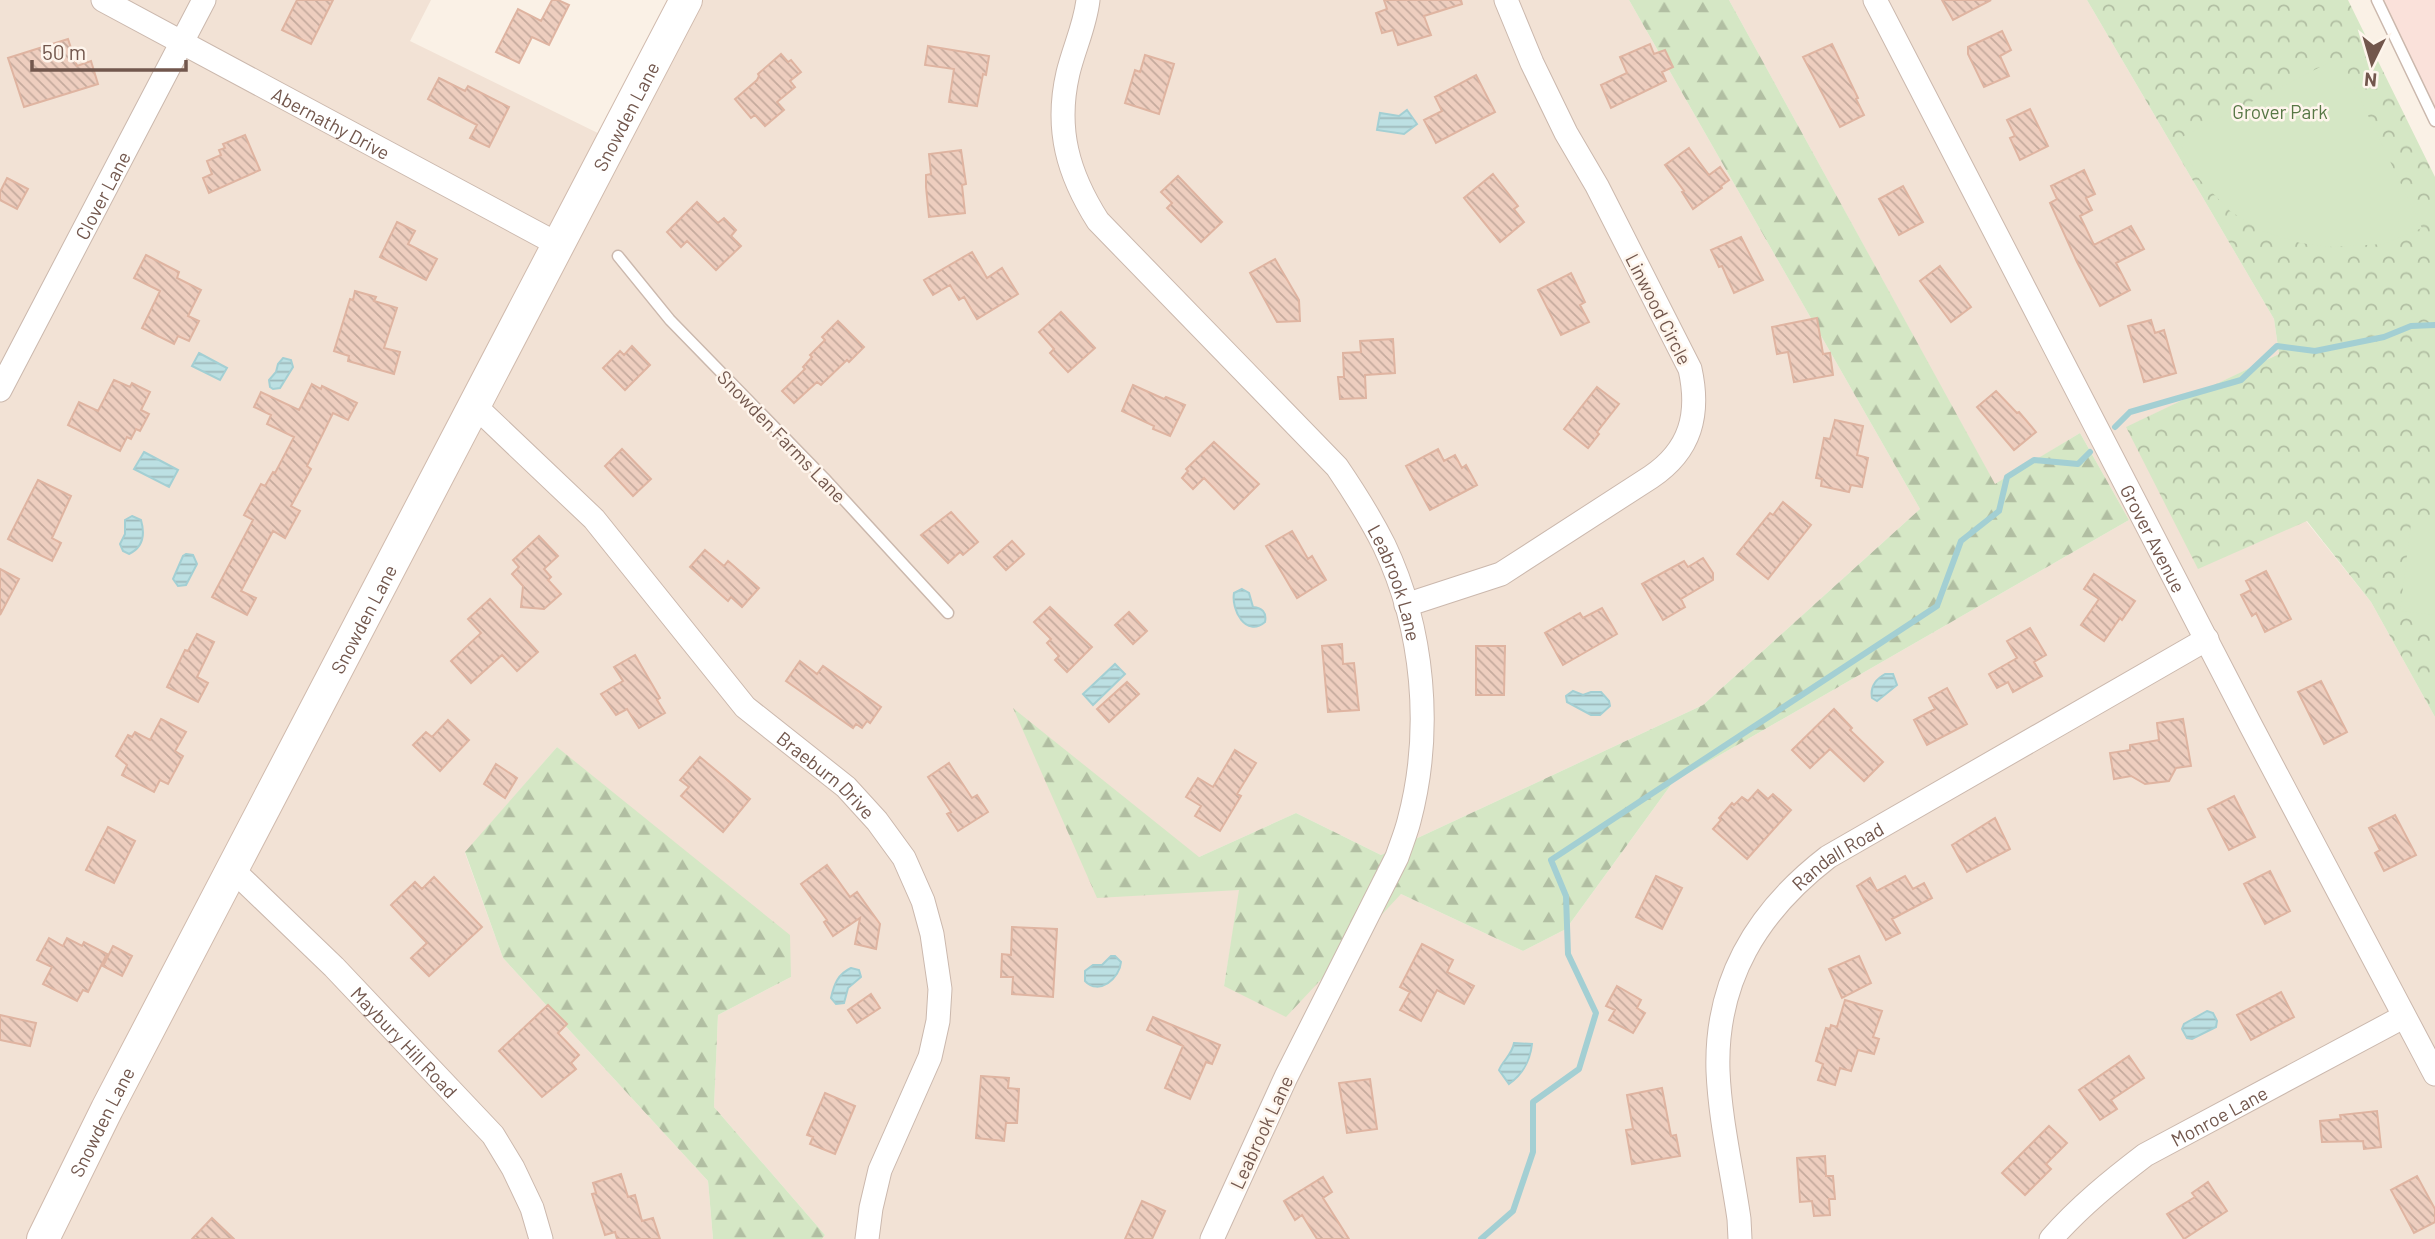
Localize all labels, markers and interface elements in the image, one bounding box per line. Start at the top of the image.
scale bar [32,28,186,72]
north arrow [2337,28,2407,98]
text: 50 m [42,39,86,64]
street label: Snowden Lane [587,58,663,175]
text: N [2363,68,2378,92]
street label: Abernathy Drive [268,82,394,164]
park label: Grover Park [2232,100,2328,123]
street label: Clover Lane [69,147,134,243]
street label: Linwood Circle [1621,250,1697,368]
street label: Snowden Farms Lane [713,365,851,507]
street label: Grover Avenue [2116,480,2191,596]
street label: Leabrook Lane [1364,520,1426,643]
street label: Snowden Lane [325,560,401,677]
street label: Braeburn Drive [773,726,880,823]
street label: Randall Road [1786,816,1887,894]
street label: Maybury Hill Road [347,981,463,1102]
street label: Snowden Lane [64,1063,139,1180]
street label: Leabrook Lane [1225,1072,1297,1192]
street label: Monroe Lane [2167,1080,2271,1151]

